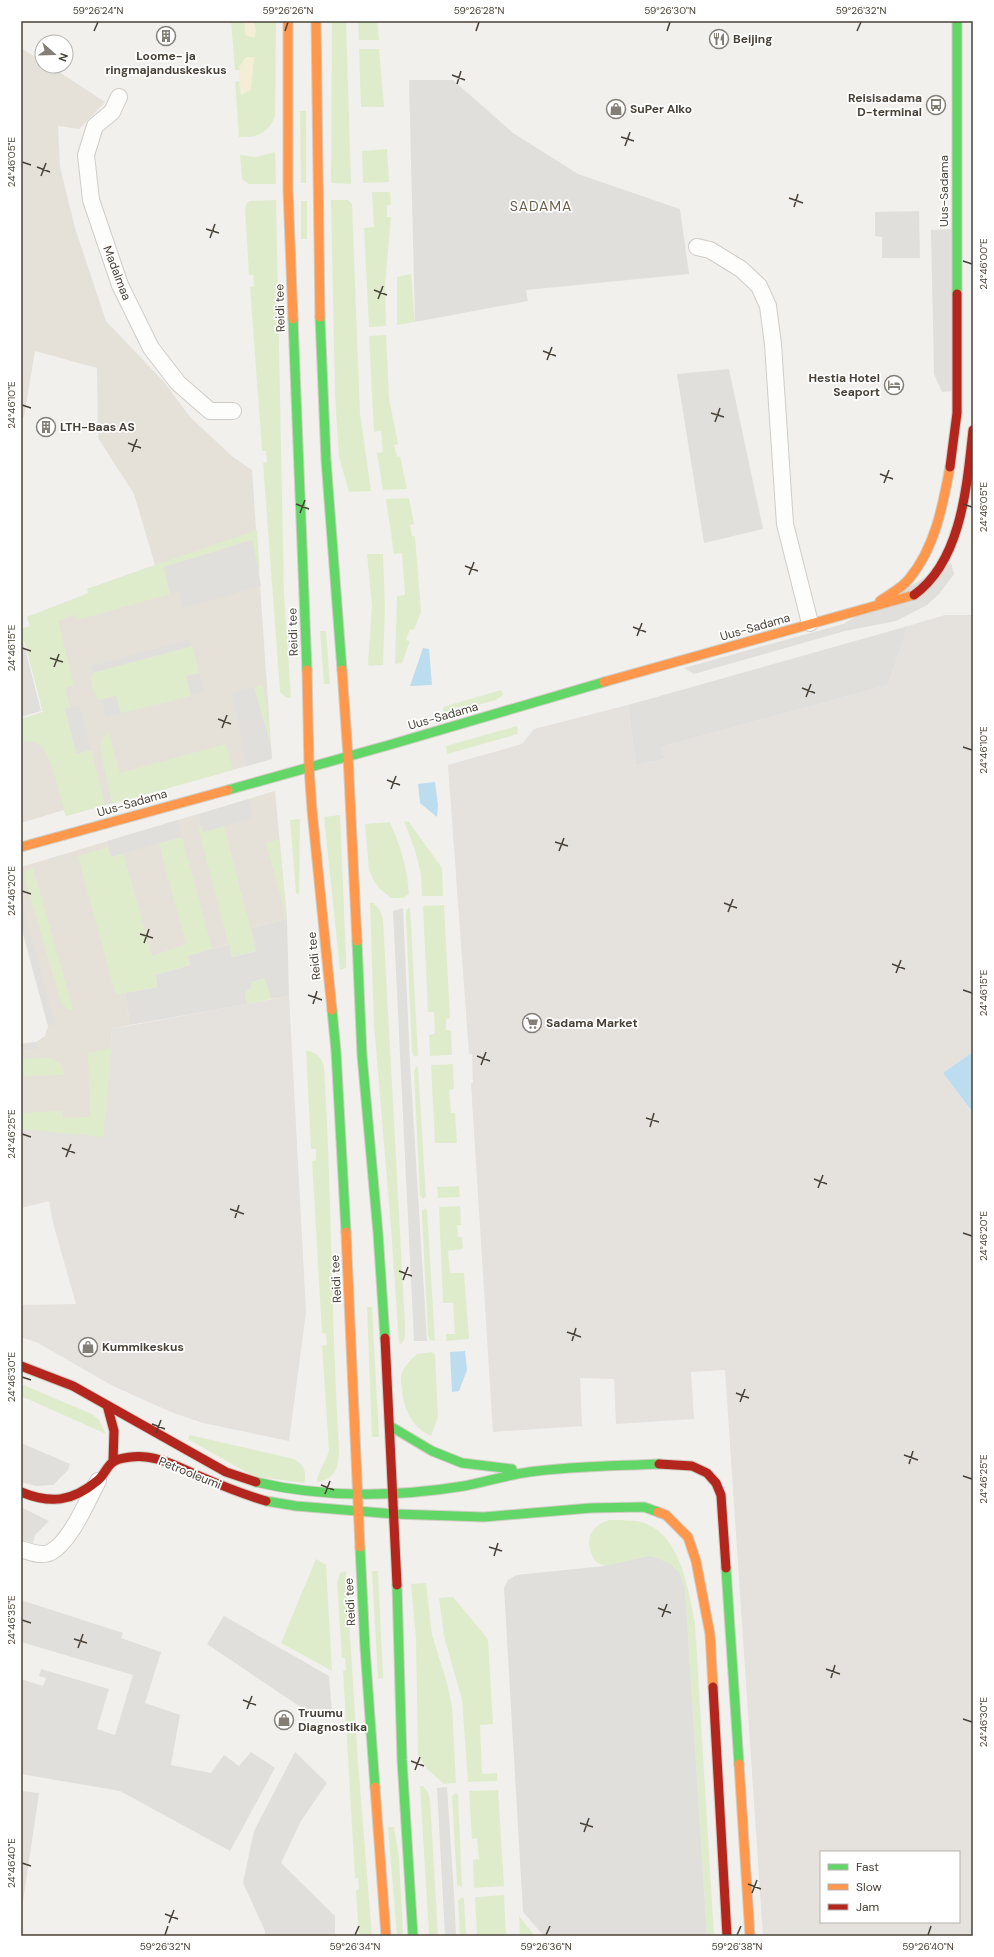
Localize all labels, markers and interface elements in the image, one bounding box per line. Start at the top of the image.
text: 59°26'24"N [73,4,123,17]
text: 59°26'26"N [262,4,314,17]
text: 59°26'28"N [454,4,504,17]
text: 59°26'30"N [644,4,696,17]
text: 59°26'32"N [836,4,886,17]
building icon: Loome- ja ringmajanduskeskus [155,25,177,47]
restaurant icon: Beijing [708,28,730,50]
place label: Beijing [733,31,772,47]
north arrow [34,34,74,74]
place label: Loome- ja ringmajanduskeskus [105,48,227,78]
text: N [55,51,71,64]
place label: Reisisadama D-terminal [848,90,922,120]
bus stop icon: Reisisadama D-terminal [925,94,947,116]
shop icon: SuPer Alko [605,98,627,120]
place label: SuPer Alko [630,101,692,117]
text: 24°46'05"E [5,136,18,187]
street label: Uus-Sadama [936,155,952,227]
district label: SADAMA [510,197,572,215]
text: 24°46'00"E [977,238,990,290]
street label: Madalmaa [99,243,135,303]
street label: Reidi tee [271,283,289,332]
place label: Hestia Hotel Seaport [809,370,880,400]
hotel icon: Hestia Hotel Seaport [883,374,905,396]
text: 24°46'10"E [5,381,18,429]
building icon: LTH-Baas AS [35,416,57,438]
place label: LTH-Baas AS [60,419,135,435]
text: 24°46'05"E [977,481,990,532]
street label: Reidi tee [284,607,302,656]
street label: Uus-Sadama [718,609,792,645]
text: 24°46'15"E [5,624,18,671]
street label: Uus-Sadama [406,698,480,734]
text: 24°46'10"E [977,726,990,774]
street label: Uus-Sadama [95,785,169,821]
text: 24°46'20"E [5,866,18,916]
street label: Reidi tee [304,931,324,981]
text: 24°46'15"E [977,969,990,1016]
supermarket icon: Sadama Market [521,1012,543,1034]
place label: Sadama Market [546,1015,638,1031]
text: 24°46'25"E [5,1109,18,1159]
text: 24°46'20"E [977,1211,990,1261]
street label: Reidi tee [327,1254,345,1304]
shop icon: Kummikeskus [77,1336,99,1358]
place label: Kummikeskus [102,1339,184,1355]
text: 24°46'30"E [5,1351,18,1402]
street label: Petrooleumi [156,1453,224,1493]
text: 24°46'25"E [977,1454,990,1504]
street label: Reidi tee [341,1577,359,1627]
text: 24°46'35"E [5,1595,18,1645]
text: 24°46'30"E [977,1696,990,1747]
place label: Truumu Diagnostika [298,1705,367,1735]
shop icon: Truumu Diagnostika [273,1709,295,1731]
text: 24°46'40"E [5,1838,18,1888]
legend [820,1851,960,1923]
text: Fast [856,1859,879,1875]
text: Slow [856,1879,882,1895]
text: Jam [856,1899,879,1915]
text: 59°26'32"N [140,1940,190,1953]
text: 59°26'34"N [330,1940,381,1953]
text: 59°26'36"N [520,1940,572,1953]
text: 59°26'38"N [712,1940,763,1953]
text: 59°26'40"N [902,1940,954,1953]

